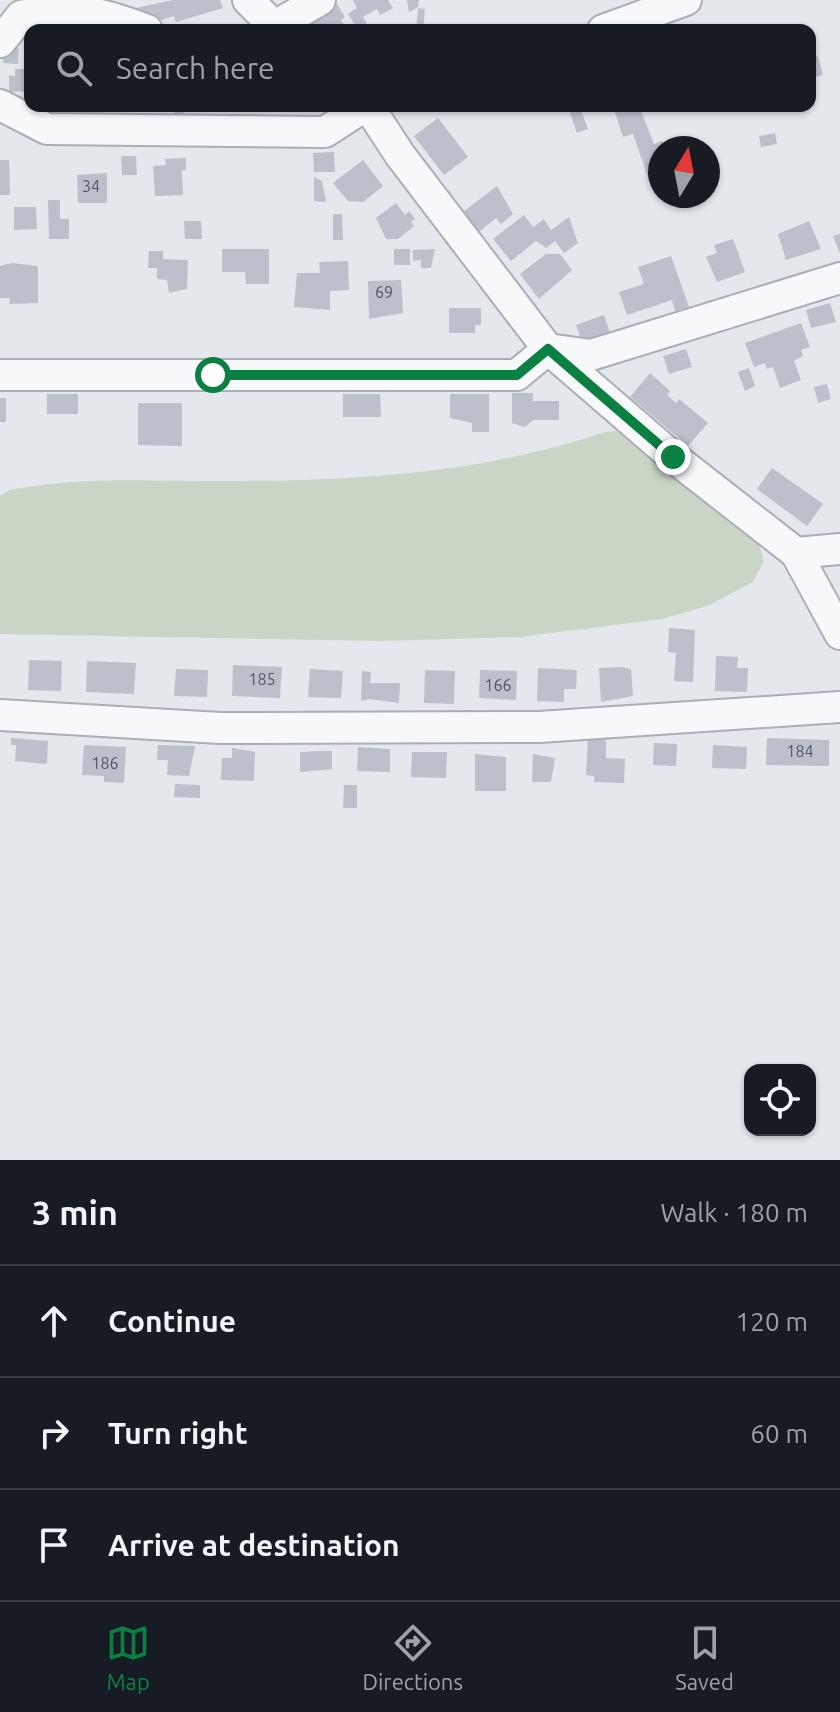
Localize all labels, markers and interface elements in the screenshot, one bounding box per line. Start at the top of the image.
search box [24,24,816,112]
icon: search [52,46,96,90]
text: Search here [116,51,275,85]
north arrow [648,136,720,208]
house number: 34 [82,177,100,195]
house number: 69 [375,283,393,301]
route start [195,357,231,393]
route end [655,439,691,475]
house number: 185 [248,670,276,688]
house number: 166 [484,676,512,694]
house number: 184 [786,742,814,760]
house number: 186 [91,754,119,772]
map controls [744,1064,816,1136]
button: locate [744,1064,816,1136]
text: 3 min [32,1193,118,1231]
text: Walk · 180 m [660,1198,808,1227]
icon: ahead [32,1299,76,1343]
text: Continue [108,1304,236,1338]
text: 120 m [736,1307,808,1336]
icon: right [32,1411,76,1455]
text: Turn right [108,1416,248,1450]
text: 60 m [750,1419,808,1448]
icon: arrive [32,1523,76,1567]
text: Arrive at destination [108,1528,400,1562]
tab: Map [106,1621,150,1694]
tab: Directions [362,1621,463,1694]
tab: Saved [675,1621,734,1694]

